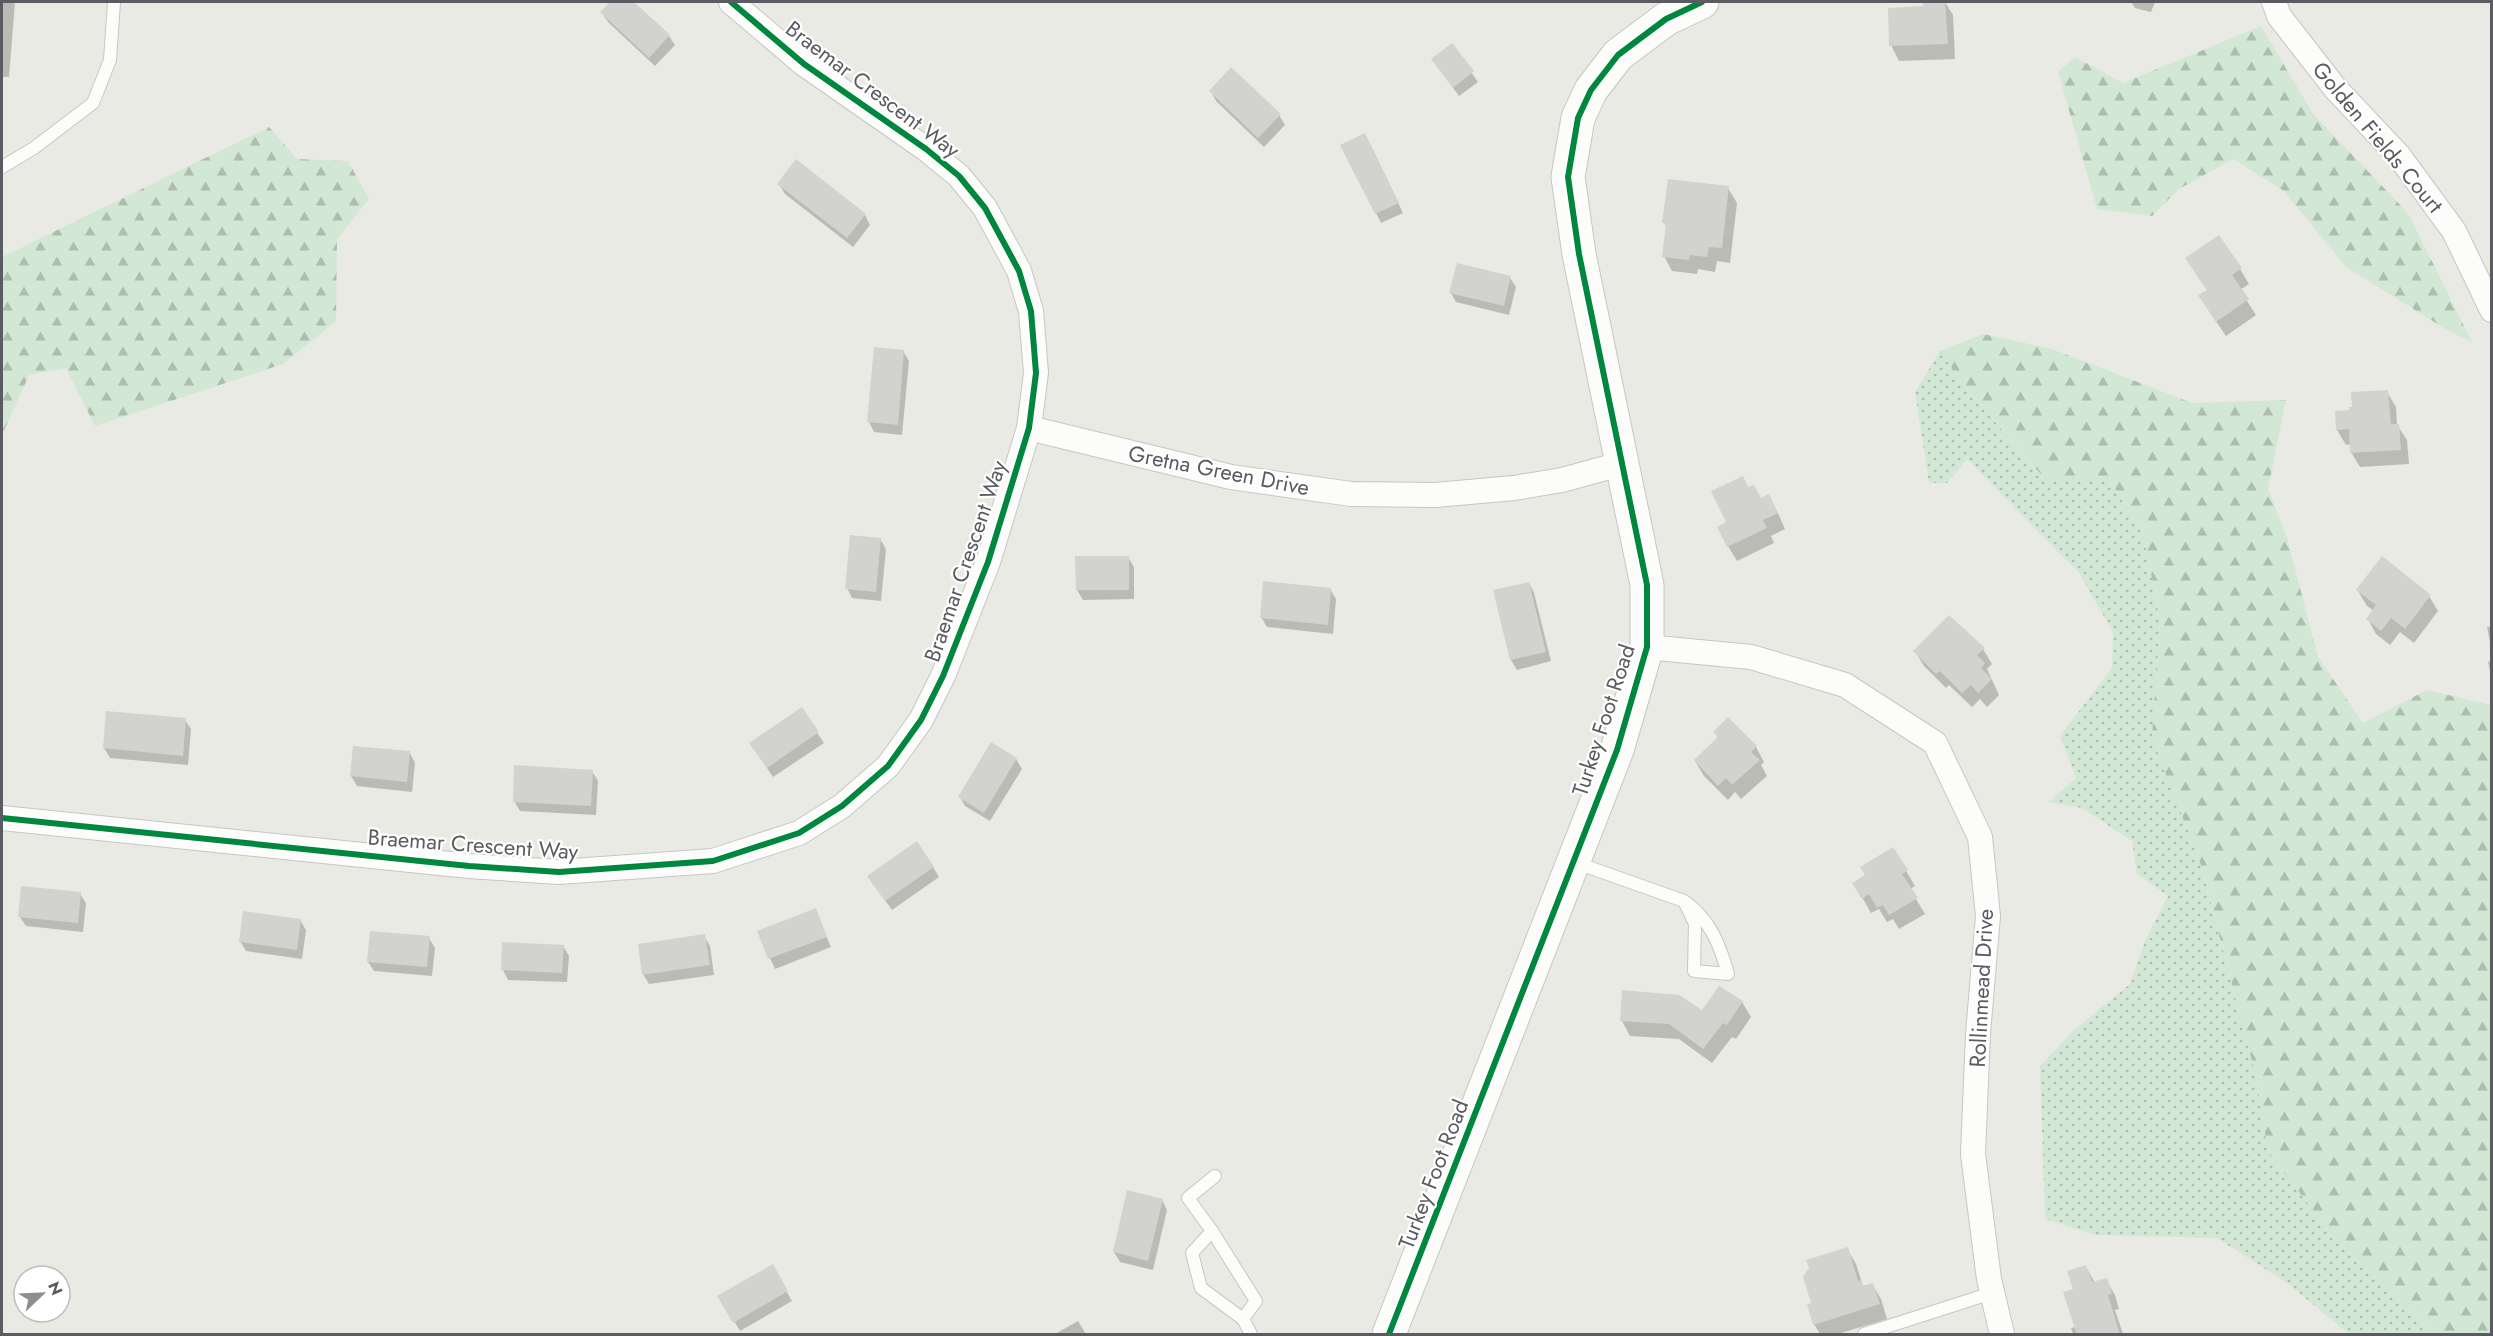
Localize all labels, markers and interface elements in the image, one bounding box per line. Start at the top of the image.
street label: Braemar Crescent Way [779,13,967,165]
street label: Golden Fields Court [2305,54,2451,220]
street label: Gretna Green Drive [1126,437,1312,503]
street label: Braemar Crescent Way [916,456,1015,666]
street label: Turkey Foot Road [1563,640,1643,800]
street label: Braemar Crescent Way [367,821,580,867]
street label: Rollinmead Drive [1961,908,2001,1068]
street label: Turkey Foot Road [1390,1095,1476,1253]
north arrow [12,1264,72,1324]
text: N [42,1278,68,1299]

